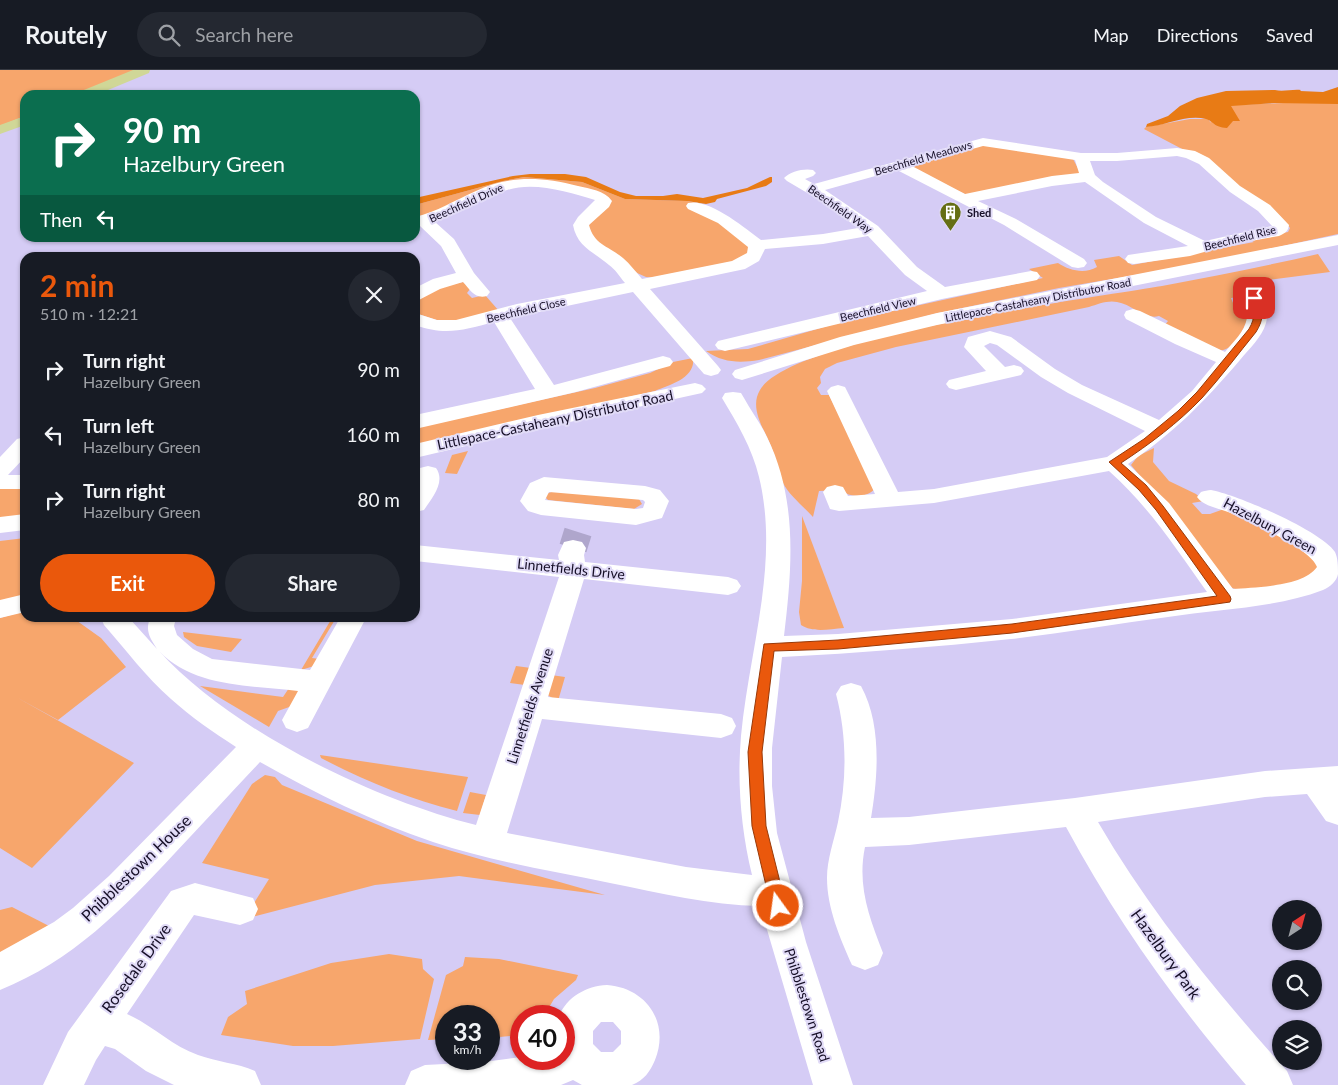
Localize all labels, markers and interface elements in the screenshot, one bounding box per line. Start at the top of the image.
search box [137,12,487,57]
text: Routely [25,20,107,49]
icon: search [155,21,183,49]
text: Search here [195,23,293,46]
text: Map [1093,24,1129,46]
text: Directions [1157,24,1238,46]
text: Saved [1266,24,1313,46]
text: 90 m [123,108,201,150]
icon: right [40,110,105,175]
street label: Beechfield Meadows [873,137,973,178]
text: Hazelbury Green [123,150,285,177]
street label: Beechfield Drive [427,180,505,225]
street label: Beechfield Way [806,182,875,236]
building icon: Shed [939,201,963,232]
icon: left [92,205,120,233]
place label: Shed [967,206,991,219]
text: Then [40,208,82,231]
street label: Beechfield Rise [1203,222,1277,253]
text: 2 min [40,267,114,303]
button: close [348,269,400,321]
street label: Littlepace-Castaheany Distributor Road [944,275,1132,324]
pin [1233,277,1275,319]
icon: arrive [1240,284,1268,312]
street label: Beechfield View [839,293,918,324]
street label: Beechfield Close [485,294,567,325]
text: 510 m · 12:21 [40,304,139,323]
text: Turn right [83,349,165,372]
icon: right [40,356,68,384]
text: 90 m [357,358,400,381]
text: Hazelbury Green [83,372,201,391]
street label: Littlepace-Castaheany Distributor Road [435,386,674,453]
text: Turn left [83,414,154,437]
icon: left [40,421,68,449]
text: 160 m [346,423,400,446]
text: Hazelbury Green [83,437,201,456]
text: Turn right [83,479,165,502]
icon: right [40,486,68,514]
text: 80 m [357,488,400,511]
street label: Hazelbury Green [1221,494,1320,557]
text: Hazelbury Green [83,502,201,521]
button: Exit [40,554,215,612]
button: Share [225,554,400,612]
street label: Linnetfields Drive [516,554,626,583]
street label: Linnetfields Avenue [503,646,556,766]
street label: Phibblestown House [77,810,194,925]
position arrow [751,879,803,931]
north arrow [1272,900,1322,950]
map controls [1272,900,1322,1070]
street label: Hazelbury Park [1128,905,1206,1003]
street label: Rosedale Drive [97,920,174,1016]
street label: Phibblestown Road [781,946,834,1064]
button: search [1272,960,1322,1010]
speed limit sign: 40 [510,1005,575,1070]
text: 33 [453,1016,482,1046]
button: layers [1272,1020,1322,1070]
text: km/h [453,1042,482,1057]

